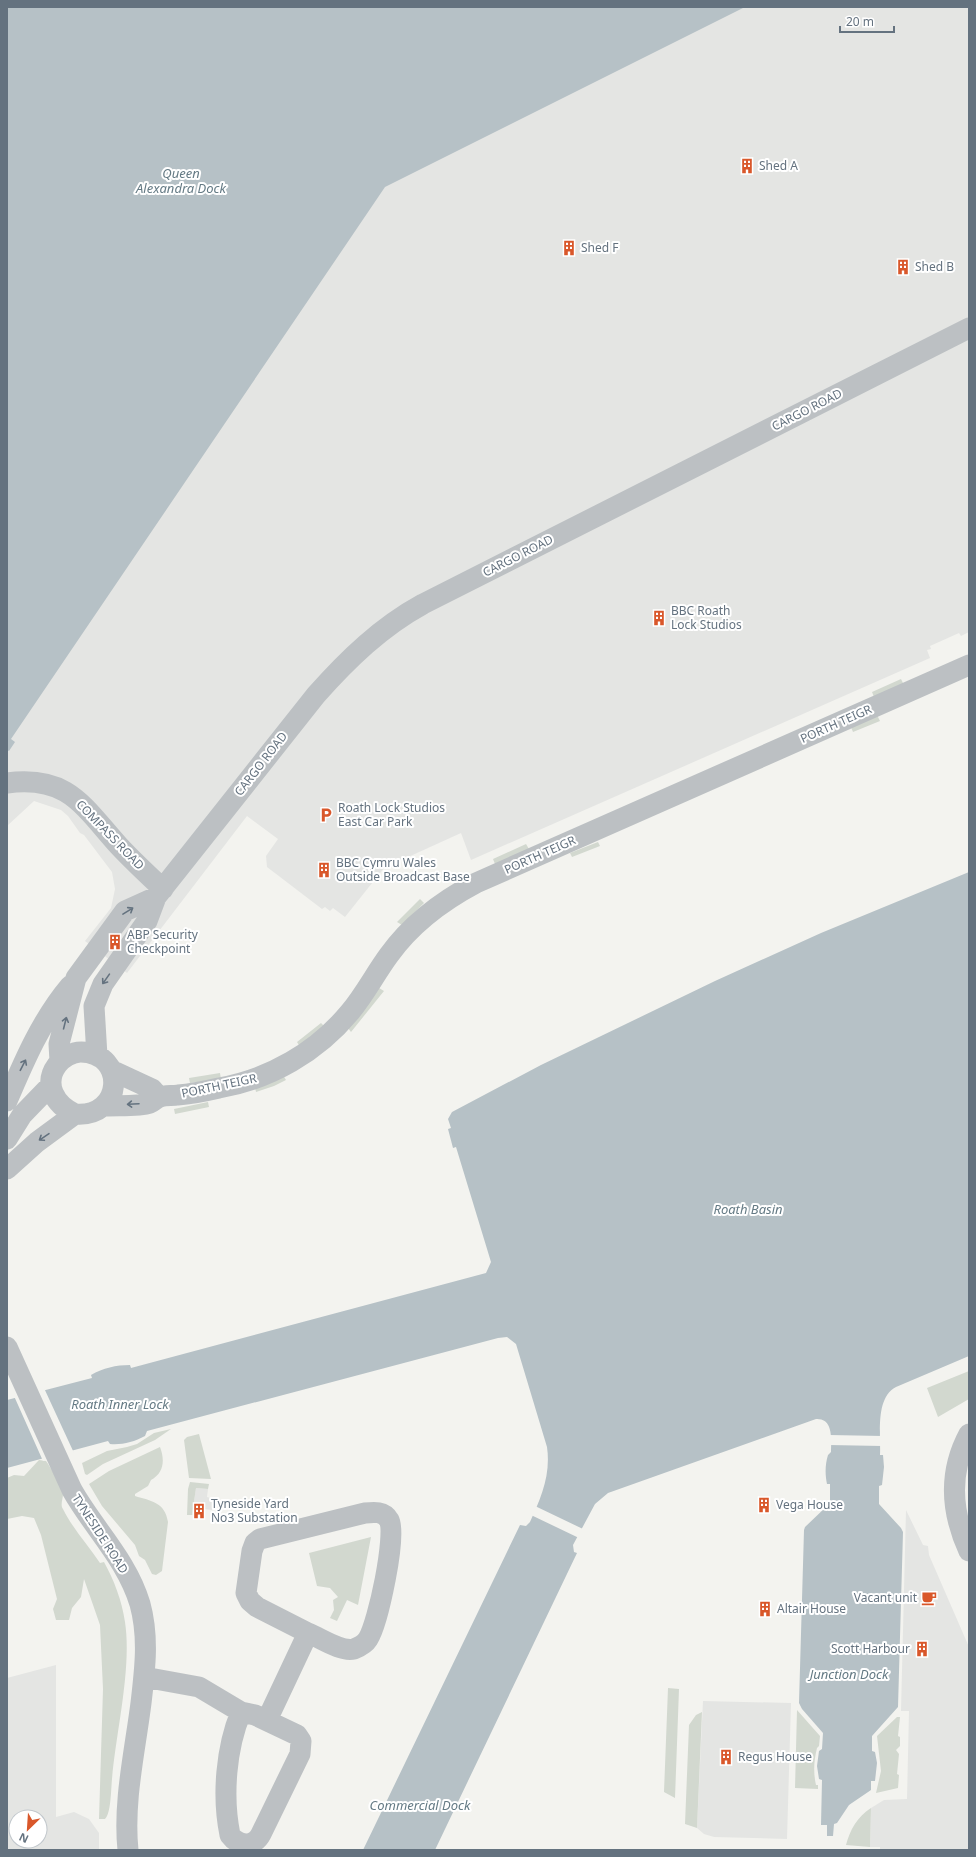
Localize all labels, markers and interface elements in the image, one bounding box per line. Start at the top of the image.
scale bar [840,8,894,34]
text: 20 m [846,13,874,30]
building icon: Shed A [738,157,756,175]
place label: Shed A [759,157,798,174]
water label: Queen Alexandra Dock [135,164,226,197]
building icon: Shed F [560,239,578,257]
place label: Shed F [581,239,619,256]
building icon: Shed B [894,258,912,276]
place label: Shed B [915,258,954,275]
street label: CARGO ROAD [769,384,845,435]
street label: CARGO ROAD [480,530,556,581]
place label: BBC Roath Lock Studios [671,602,742,633]
building icon: BBC Roath Lock Studios [650,609,668,627]
street label: PORTH TEIGR [797,700,875,747]
street label: CARGO ROAD [230,728,291,799]
street label: COMPASS ROAD [73,796,148,874]
place label: Roath Lock Studios East Car Park [338,799,445,830]
parking icon: Roath Lock Studios East Car Park [317,806,335,824]
street label: PORTH TEIGR [501,831,579,878]
place label: BBC Cymru Wales Outside Broadcast Base [336,854,470,885]
building icon: BBC Cymru Wales Outside Broadcast Base [315,861,333,879]
one-way arrow [122,906,134,914]
place label: ABP Security Checkpoint [127,926,199,957]
building icon: ABP Security Checkpoint [106,933,124,951]
one-way arrow [102,974,110,985]
one-way arrow [61,1016,69,1029]
one-way arrow [20,1060,27,1072]
street label: PORTH TEIGR [180,1069,259,1102]
one-way arrow [127,1101,140,1108]
one-way arrow [38,1133,49,1141]
water label: Roath Basin [713,1200,783,1218]
water label: Roath Inner Lock [71,1395,169,1413]
street label: TYNESIDE ROAD [68,1491,133,1577]
place label: Tyneside Yard No3 Substation [211,1495,298,1526]
building icon: Vega House [755,1496,773,1514]
place label: Vega House [776,1496,843,1513]
building icon: Tyneside Yard No3 Substation [190,1502,208,1520]
place label: Vacant unit [854,1589,918,1606]
cafe icon: Vacant unit [920,1589,938,1607]
building icon: Altair House [756,1600,774,1618]
place label: Altair House [777,1600,846,1617]
place label: Scott Harbour [831,1640,910,1657]
building icon: Scott Harbour [913,1640,931,1658]
water label: Junction Dock [807,1665,889,1683]
building icon: Regus House [717,1748,735,1766]
place label: Regus House [738,1748,812,1765]
water label: Commercial Dock [370,1796,471,1814]
north arrow [8,1809,48,1849]
text: N [16,1830,31,1847]

